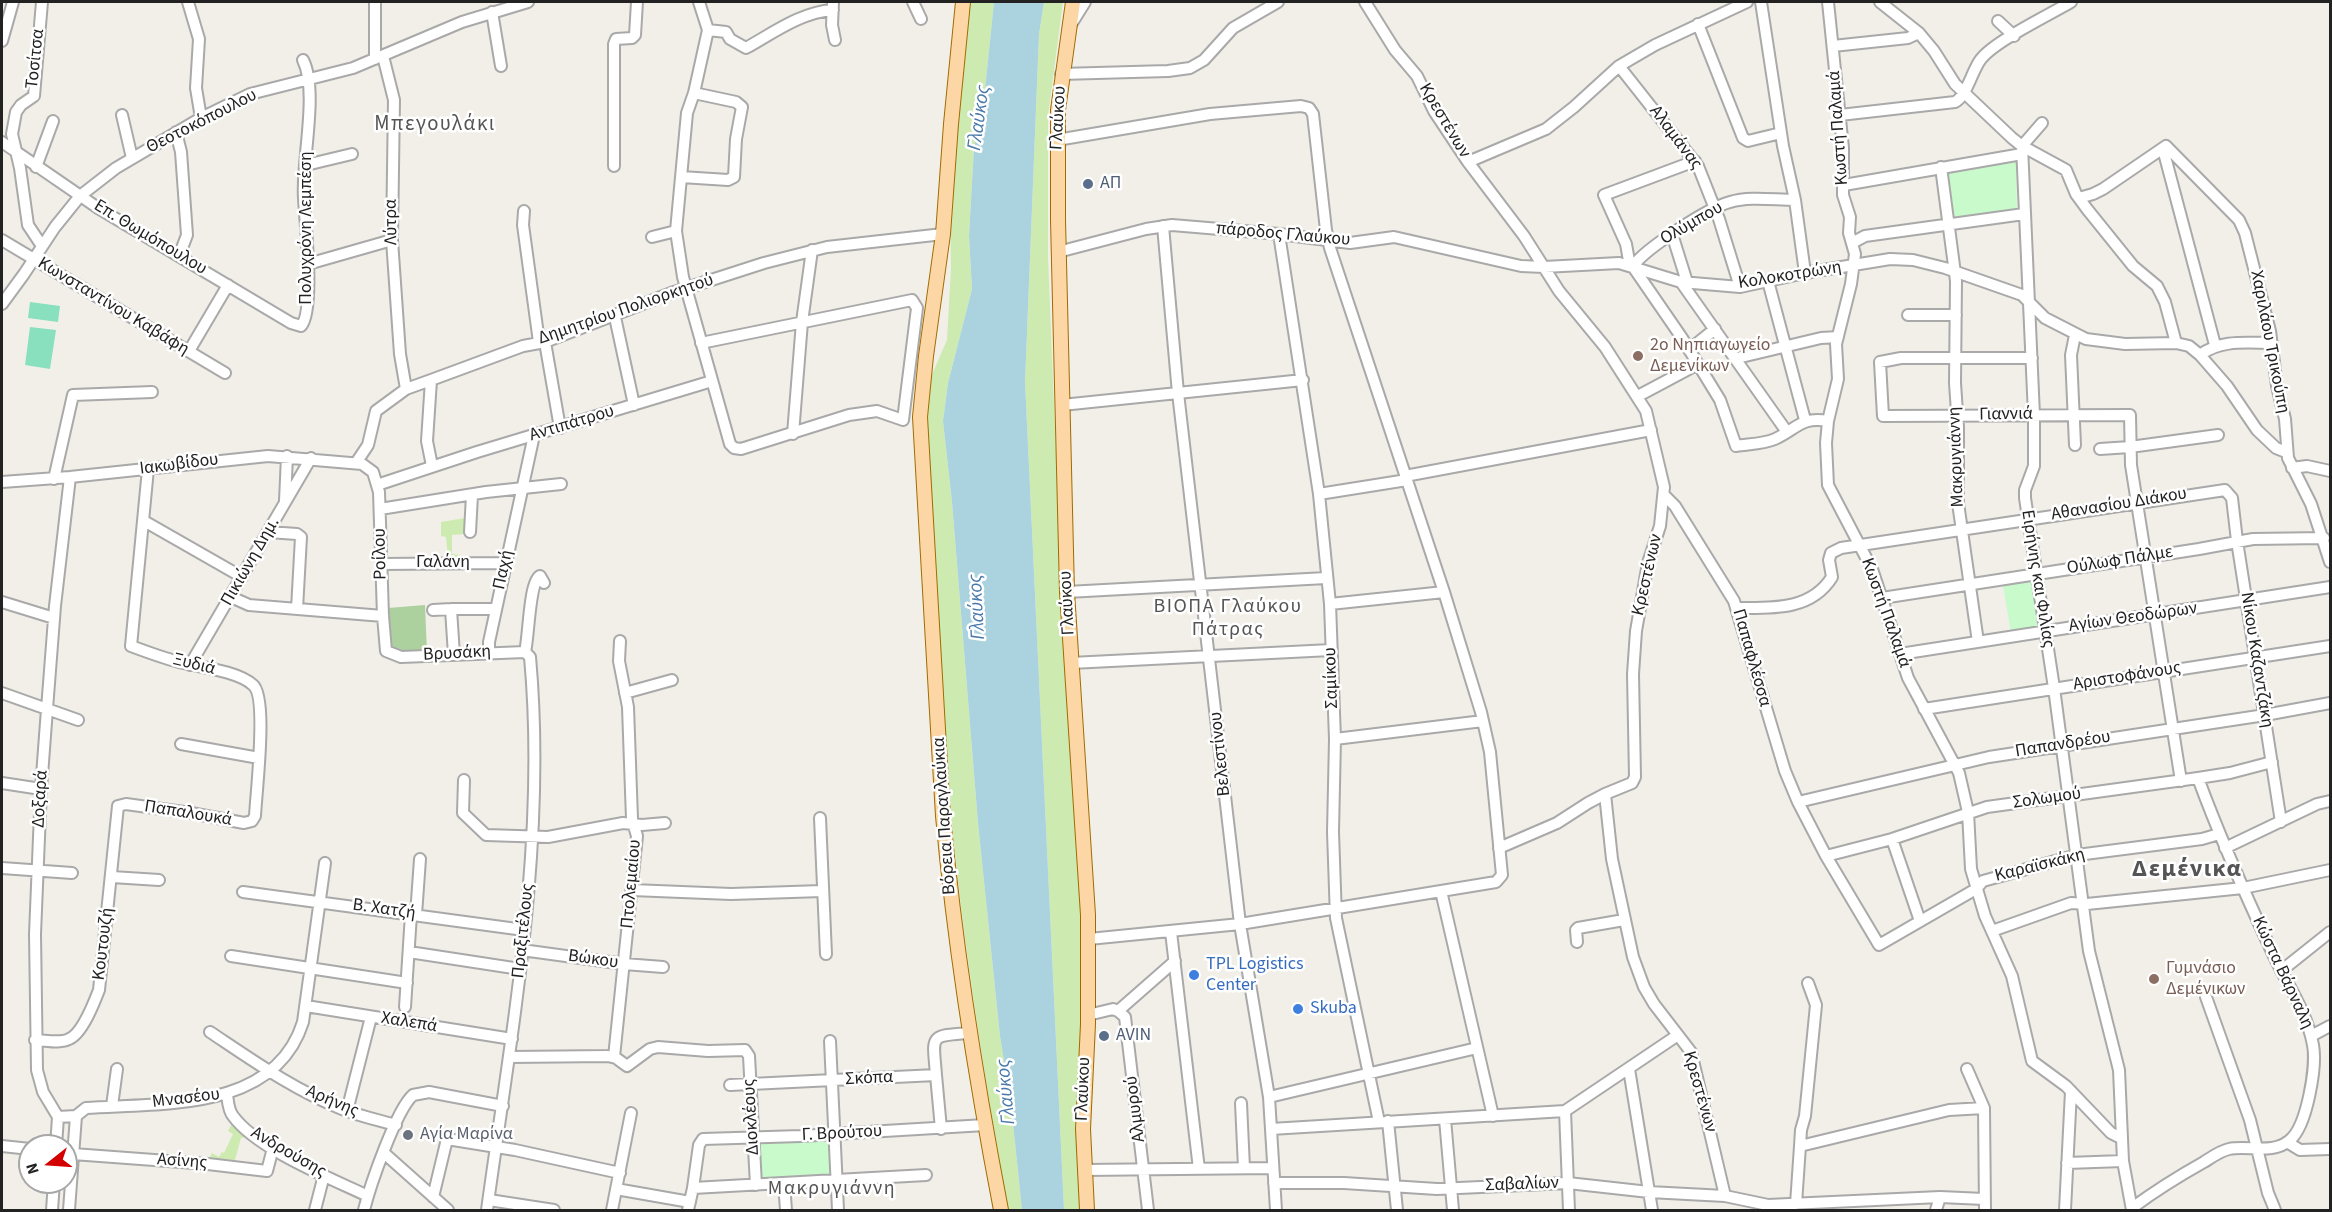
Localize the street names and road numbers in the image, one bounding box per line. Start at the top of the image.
street label: Τοσίτσα [22,28,50,90]
street label: Κωστή Παλαμά [1824,70,1854,186]
street label: Κρεστένων [1413,80,1475,162]
street label: Θεοτοκόπουλου [143,85,261,159]
street label: Γλαύκου [1047,85,1071,151]
street label: Αλαμάνας [1644,102,1706,174]
street label: Πολυχρόνη Λεμπέση [296,151,318,305]
street label: Επ. Θωμόπουλου [89,196,211,280]
street label: Ολύμπου [1657,198,1727,250]
street label: Λύτρα [381,199,403,245]
street label: πάροδος Γλαύκου [1215,218,1351,252]
street label: Κωνσταντίνου Καβάφη [33,253,193,361]
street label: Κολοκοτρώνη [1737,257,1843,295]
street label: Χαριλάου Τρικούπη [2245,269,2293,415]
street label: Δημητρίου Πολιορκητού [535,270,717,350]
street label: Αντιπάτρου [527,401,617,447]
street label: Γιαννιά [1979,404,2033,426]
street label: Μακρυγιάννη [1944,406,1970,508]
street label: Ιακωβίδου [138,449,220,481]
street label: Αθανασίου Διάκου [2050,484,2188,526]
street label: Ειρήνης και Φιλίας [2015,508,2059,650]
street label: Πικιώνη Δημ. [217,514,285,610]
street label: Ροίλου [370,528,392,580]
street label: Κρεστένων [1628,532,1668,618]
street label: Ούλωφ Πάλμε [2066,542,2174,580]
street label: Παχή [489,548,519,592]
street label: Γαλάνη [416,552,470,574]
street label: Κωστή Παλαμά [1855,555,1915,671]
street label: Γλαύκου [1056,570,1080,636]
street label: Νίκου Καζαντζάκη [2235,591,2277,729]
street label: Αγίων Θεοδώρων [2067,598,2199,638]
street label: Παπαφλέσσα [1727,607,1775,709]
street label: Βρυσάκη [422,641,492,667]
street label: Σαμίκου [1320,647,1344,709]
street label: Ξυδιά [171,649,217,681]
street label: Αριστοφάνους [2072,658,2182,696]
street label: Βελεστίνου [1206,711,1236,797]
street label: Παπανδρέου [2014,727,2112,763]
street label: Βόρεια Παραγλαύκια [929,737,961,895]
street label: Δοξαρά [29,770,53,828]
street label: Σολωμού [2011,784,2083,814]
street label: Παπαλουκά [143,796,233,832]
street label: Πτολεμαίου [617,838,647,930]
street label: Καραϊσκάκη [1993,844,2087,888]
street label: Πραξιτέλους [508,883,540,979]
street label: Β. Χατζή [351,895,417,925]
street label: Κουτουζή [89,906,119,982]
street label: Κώστα Βάρναλη [2246,913,2318,1033]
street label: Βώκου [566,946,620,974]
street label: Χαλεπά [379,1008,439,1038]
street label: Κρεστένων [1677,1049,1721,1135]
street label: Γλαύκου [1072,1056,1096,1122]
street label: Σκόπα [844,1067,894,1091]
street label: Αλμυρού [1121,1075,1151,1143]
street label: Διοκλέους [739,1078,765,1156]
street label: Αρήνης [302,1081,362,1123]
street label: Μνασέου [151,1084,221,1114]
street label: Γ. Βρούτου [801,1121,883,1147]
street label: Ανδρούσης [246,1123,330,1183]
street label: Ασίνης [156,1149,208,1175]
street label: Σαβαλίων [1485,1173,1559,1197]

